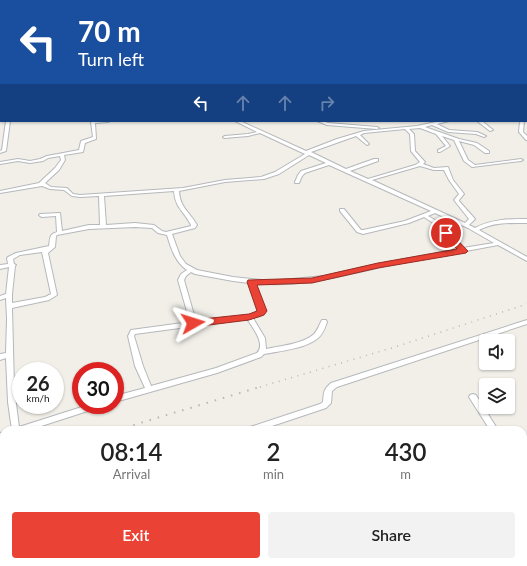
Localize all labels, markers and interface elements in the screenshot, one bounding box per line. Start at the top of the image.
text: 70 m [78,14,141,48]
icon: left [12,16,64,68]
text: Turn left [78,48,144,70]
icon: left [190,92,212,114]
icon: ahead [232,92,254,114]
icon: ahead [274,92,296,114]
icon: right [316,92,338,114]
pin [429,216,463,250]
icon: arrive [435,222,457,244]
position arrow [172,302,214,344]
map controls [479,334,515,414]
button: sound [479,334,515,370]
speed limit sign: 30 [72,362,124,414]
text: 26 [26,371,50,395]
button: layers [479,378,515,414]
text: km/h [26,392,50,404]
text: 08:14 [101,437,162,466]
text: 2 [267,437,280,466]
text: 430 [385,437,426,466]
text: Arrival [113,466,150,482]
text: min [263,466,284,482]
text: m [400,466,411,482]
button: Exit [12,512,260,558]
button: Share [268,512,515,558]

